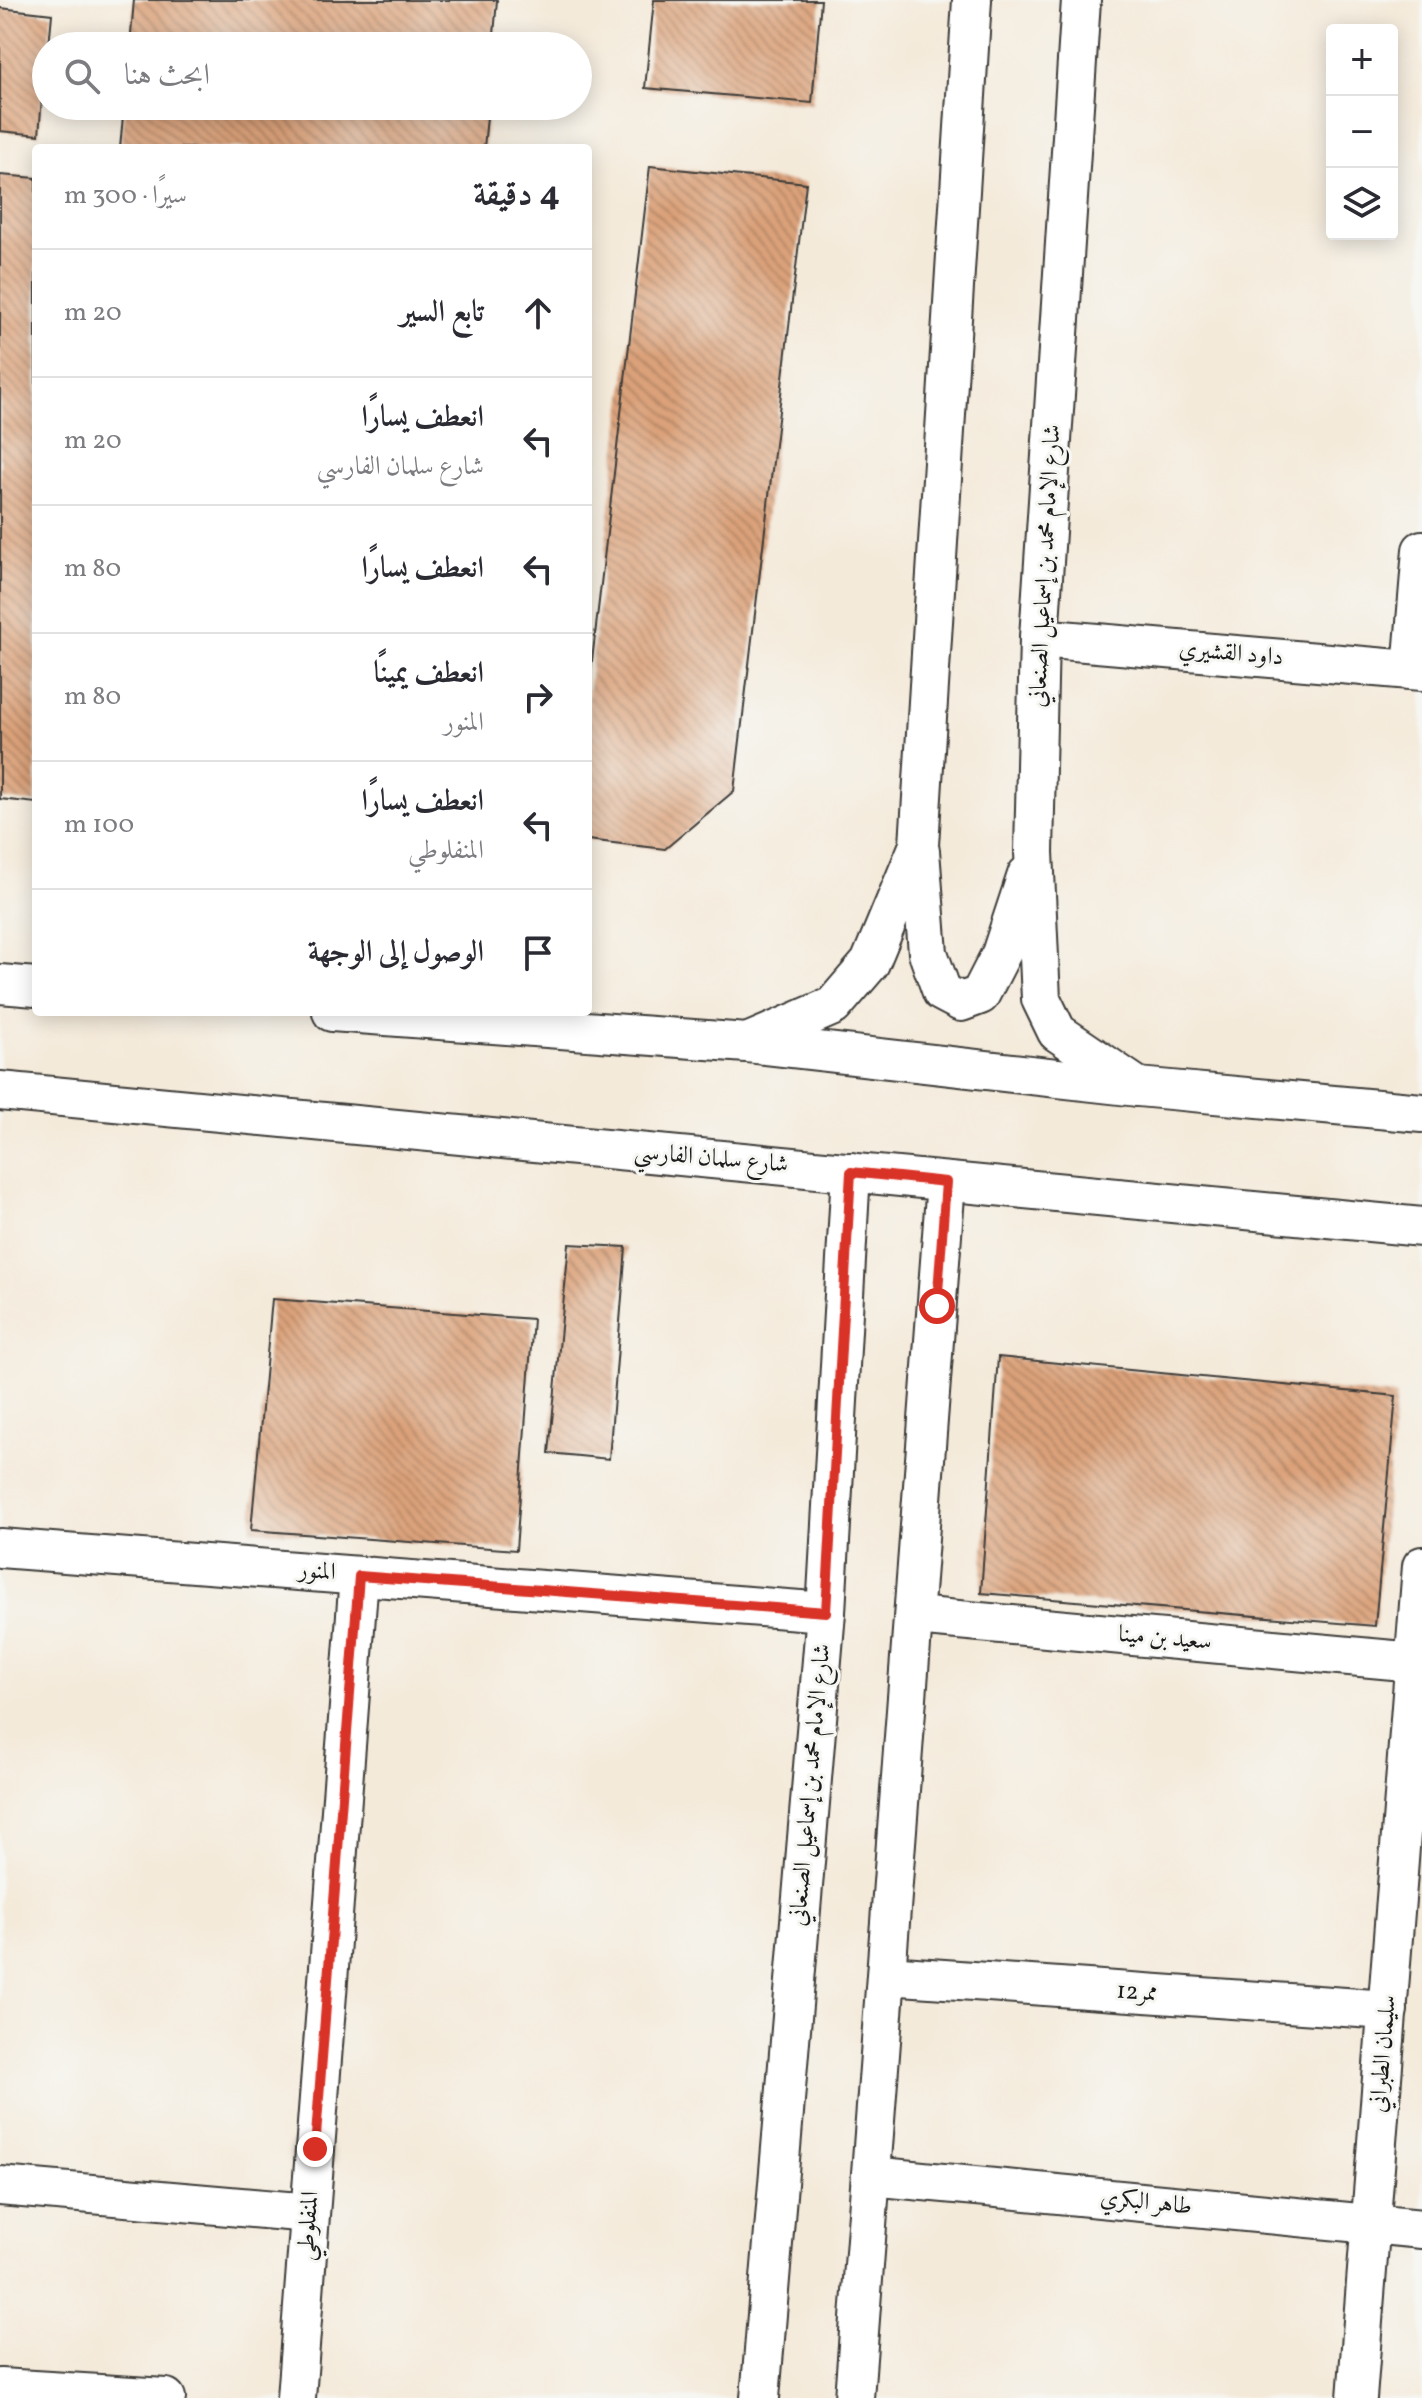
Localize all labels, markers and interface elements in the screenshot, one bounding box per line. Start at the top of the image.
map controls [1326,24,1398,240]
button: + [1326,24,1398,96]
search box [32,32,592,120]
icon: search [60,54,104,98]
text: ابحث هنا [124,55,210,97]
button: − [1326,96,1398,168]
button: layers [1326,168,1398,240]
text: 4 دقيقة [473,172,560,219]
text: سيرًا · 300 m [64,178,187,214]
icon: ahead [516,291,560,335]
text: تابع السير [400,292,484,334]
text: 20 m [64,295,122,331]
text: انعطف يسارًا [361,397,484,439]
icon: left [516,419,560,463]
text: 20 m [64,423,122,459]
street label: شارع الإمام محمد بن إسماعيل الصنعاني [1022,424,1072,709]
text: شارع سلمان الفارسي [316,449,484,485]
icon: left [516,547,560,591]
text: انعطف يسارًا [361,548,484,590]
text: 80 m [64,551,121,587]
street label: داود القشيري [1177,632,1285,676]
text: انعطف يمينًا [373,653,484,695]
icon: right [516,675,560,719]
text: 80 m [64,679,121,715]
text: المنور [443,705,484,741]
text: انعطف يسارًا [361,781,484,823]
icon: left [516,803,560,847]
text: 100 m [64,807,134,843]
text: المنفلوطي [408,833,484,869]
icon: arrive [516,931,560,975]
text: الوصول إلى الوجهة [308,932,484,974]
street label: شارع سلمان الفارسي [632,1135,790,1186]
route start [919,1288,955,1324]
street label: المنور [295,1554,337,1590]
street label: سعيد بن مينا [1117,1618,1213,1660]
street label: شارع الإمام محمد بن إسماعيل الصنعاني [782,1642,842,1928]
street label: ممر12 [1115,1975,1159,2011]
street label: سليمان الطبراني [1362,1994,1406,2114]
route end [297,2131,333,2167]
street label: طاهر البكري [1098,2181,1194,2225]
street label: المنفلوطي [290,2190,332,2262]

